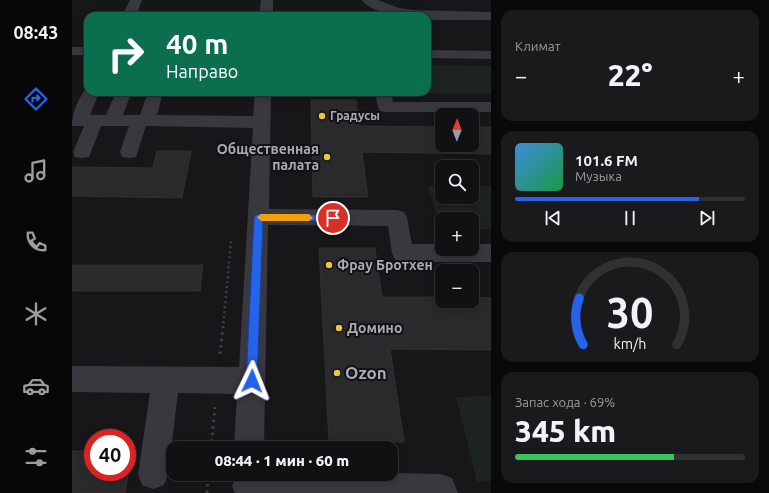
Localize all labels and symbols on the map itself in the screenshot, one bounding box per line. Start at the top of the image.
north arrow [435,108,479,152]
place label: Градусы [330,109,380,122]
marker: Градусы [317,111,327,121]
place label: Общественная палата [217,141,319,173]
marker: Общественная палата [322,152,332,162]
pin [316,201,350,235]
place label: Фрау Бротхен [337,257,433,273]
marker: Фрау Бротхен [324,260,334,270]
place label: Домино [347,320,402,336]
marker: Домино [334,323,344,333]
position arrow [231,360,273,402]
place label: Ozon [345,363,387,382]
marker: Ozon [332,368,342,378]
speed limit sign: 40 [84,429,136,481]

